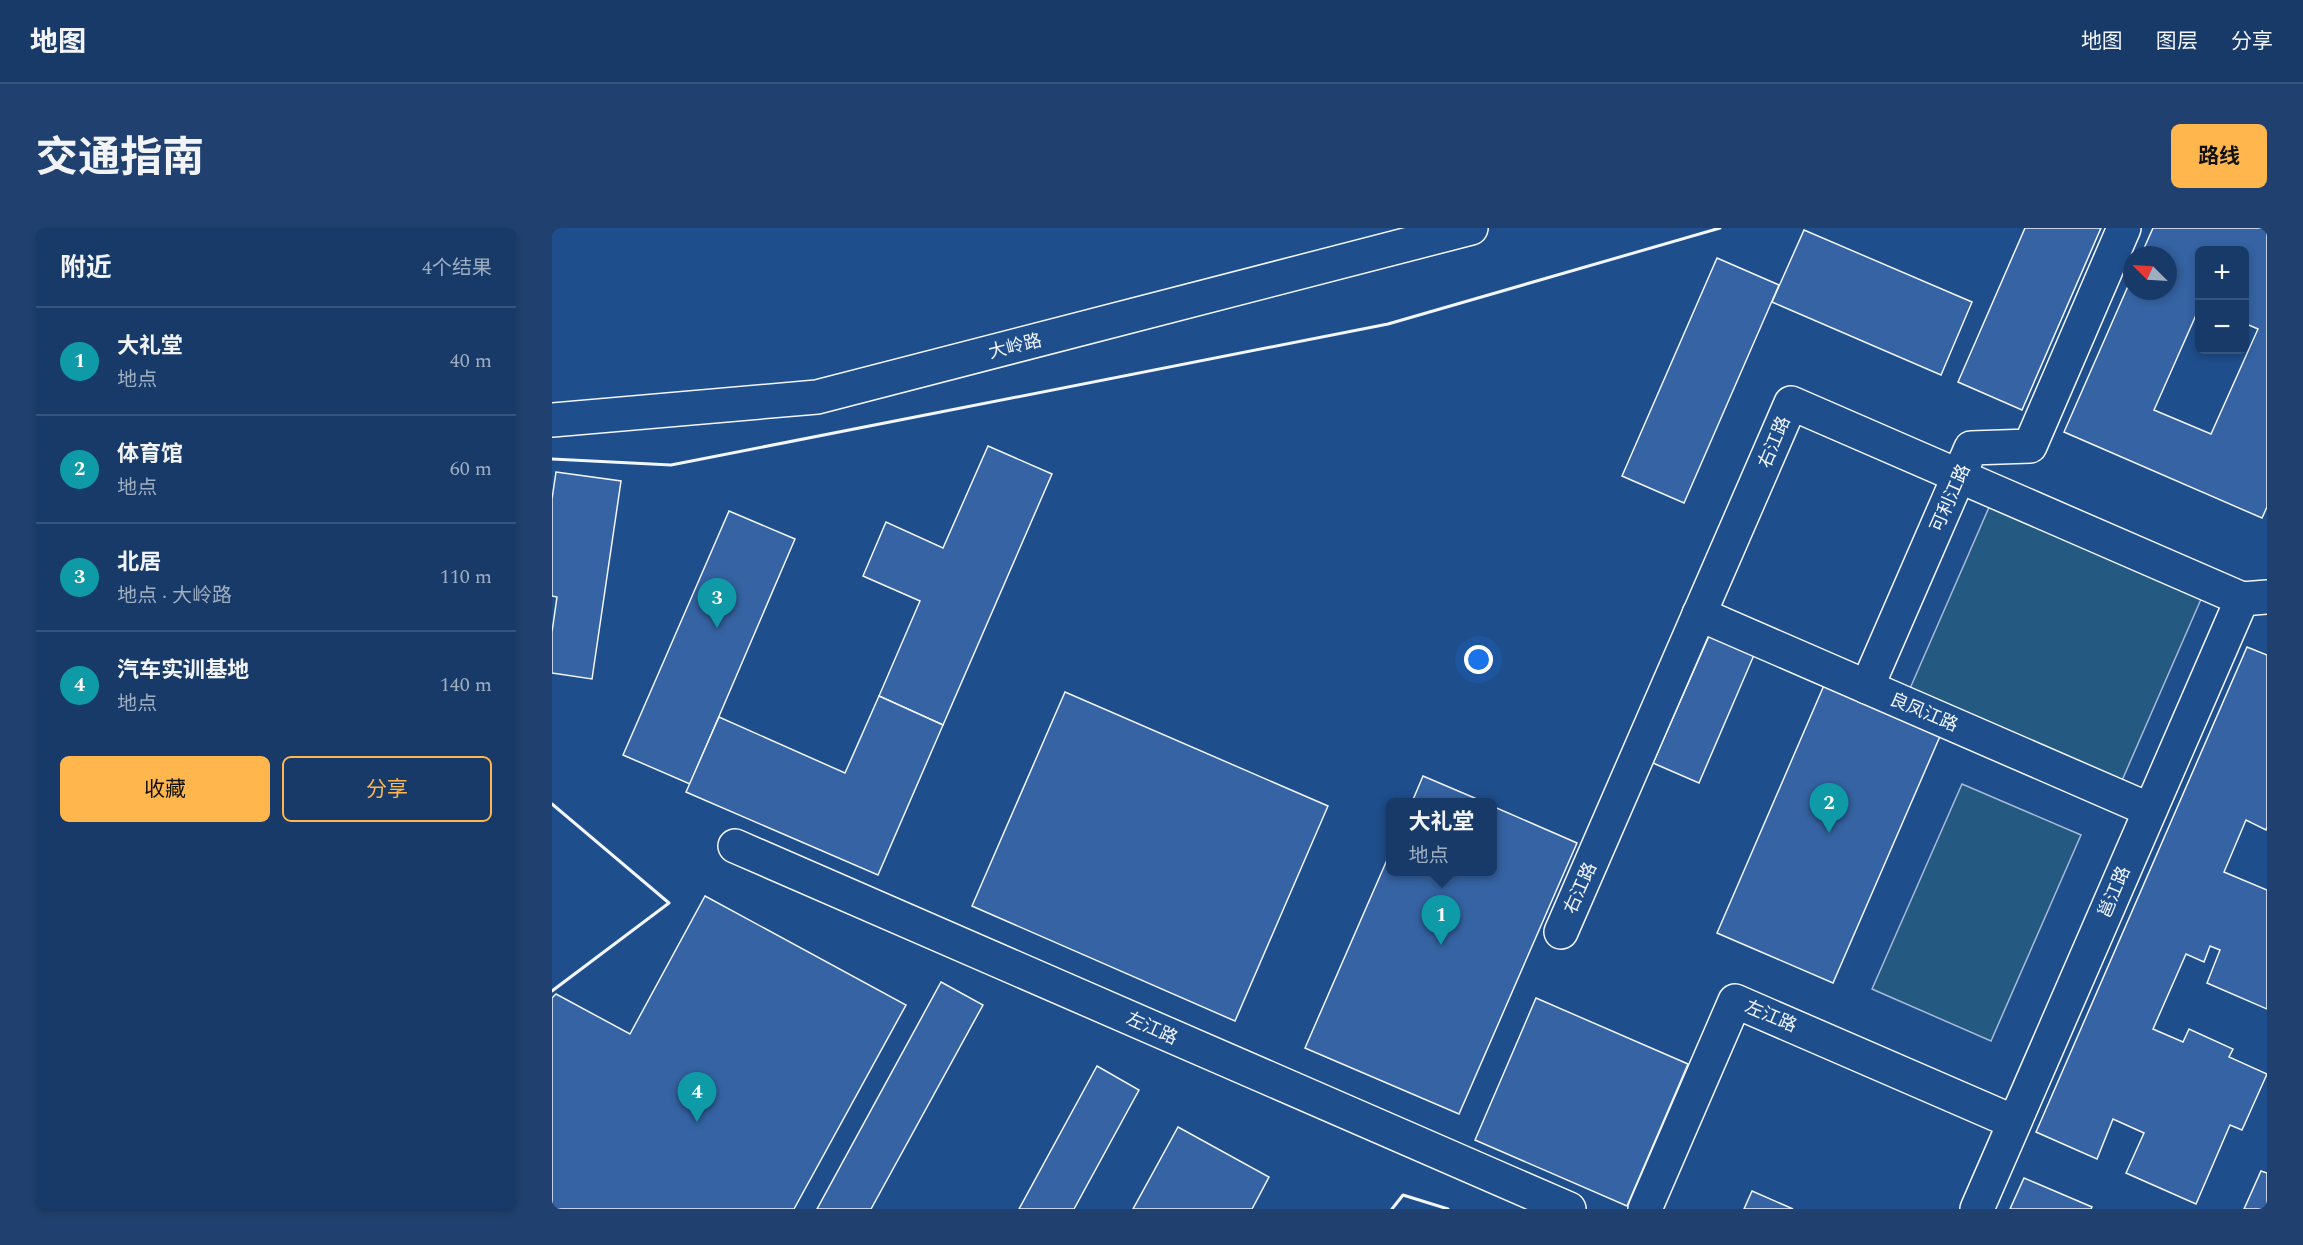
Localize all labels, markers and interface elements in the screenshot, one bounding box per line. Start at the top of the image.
text: 地图 [30,21,86,64]
text: 地图 [2081,26,2123,58]
text: 图层 [2156,26,2198,58]
text: 分享 [2231,26,2273,58]
button: 路线 [2171,124,2267,188]
text: 交通指南 [36,127,204,190]
north arrow [2123,246,2177,300]
map controls [2195,246,2249,354]
button: + [2195,246,2249,300]
text: 附近 [60,248,112,288]
text: 4个结果 [422,253,492,283]
button: − [2195,300,2249,354]
street label: 大岭路 [986,327,1045,366]
text: 大礼堂 [117,330,183,363]
text: 1 [74,346,85,376]
text: 40 m [450,346,492,376]
text: 地点 [117,365,157,395]
street label: 右江路 [1751,412,1797,472]
text: 体育馆 [117,438,183,471]
text: 2 [74,454,85,484]
text: 60 m [450,454,492,484]
street label: 可利江路 [1923,460,1977,537]
text: 地点 [117,473,157,503]
text: 北居 [117,546,161,579]
text: 3 [74,562,85,592]
text: 110 m [440,562,492,592]
pin: 3 [698,578,736,628]
text: 地点 · 大岭路 [117,581,232,611]
your location [1464,645,1493,674]
text: 汽车实训基地 [117,654,249,687]
text: 4 [74,670,85,700]
text: 140 m [440,670,492,700]
street label: 良凤江路 [1885,686,1962,739]
text: 地点 [117,689,157,719]
button: 收藏 [60,756,270,822]
button: 分享 [282,756,492,822]
pin: 2 [1810,784,1848,833]
popup [1386,798,1497,876]
text: 大礼堂 [1408,806,1475,839]
text: 地点 [1408,841,1448,871]
street label: 右江路 [1557,858,1604,918]
street label: 邕江路 [2091,862,2137,922]
pin: 1 [1422,896,1460,945]
street label: 左江路 [1741,993,1801,1039]
street label: 左江路 [1122,1005,1182,1052]
pin: 4 [678,1072,716,1122]

